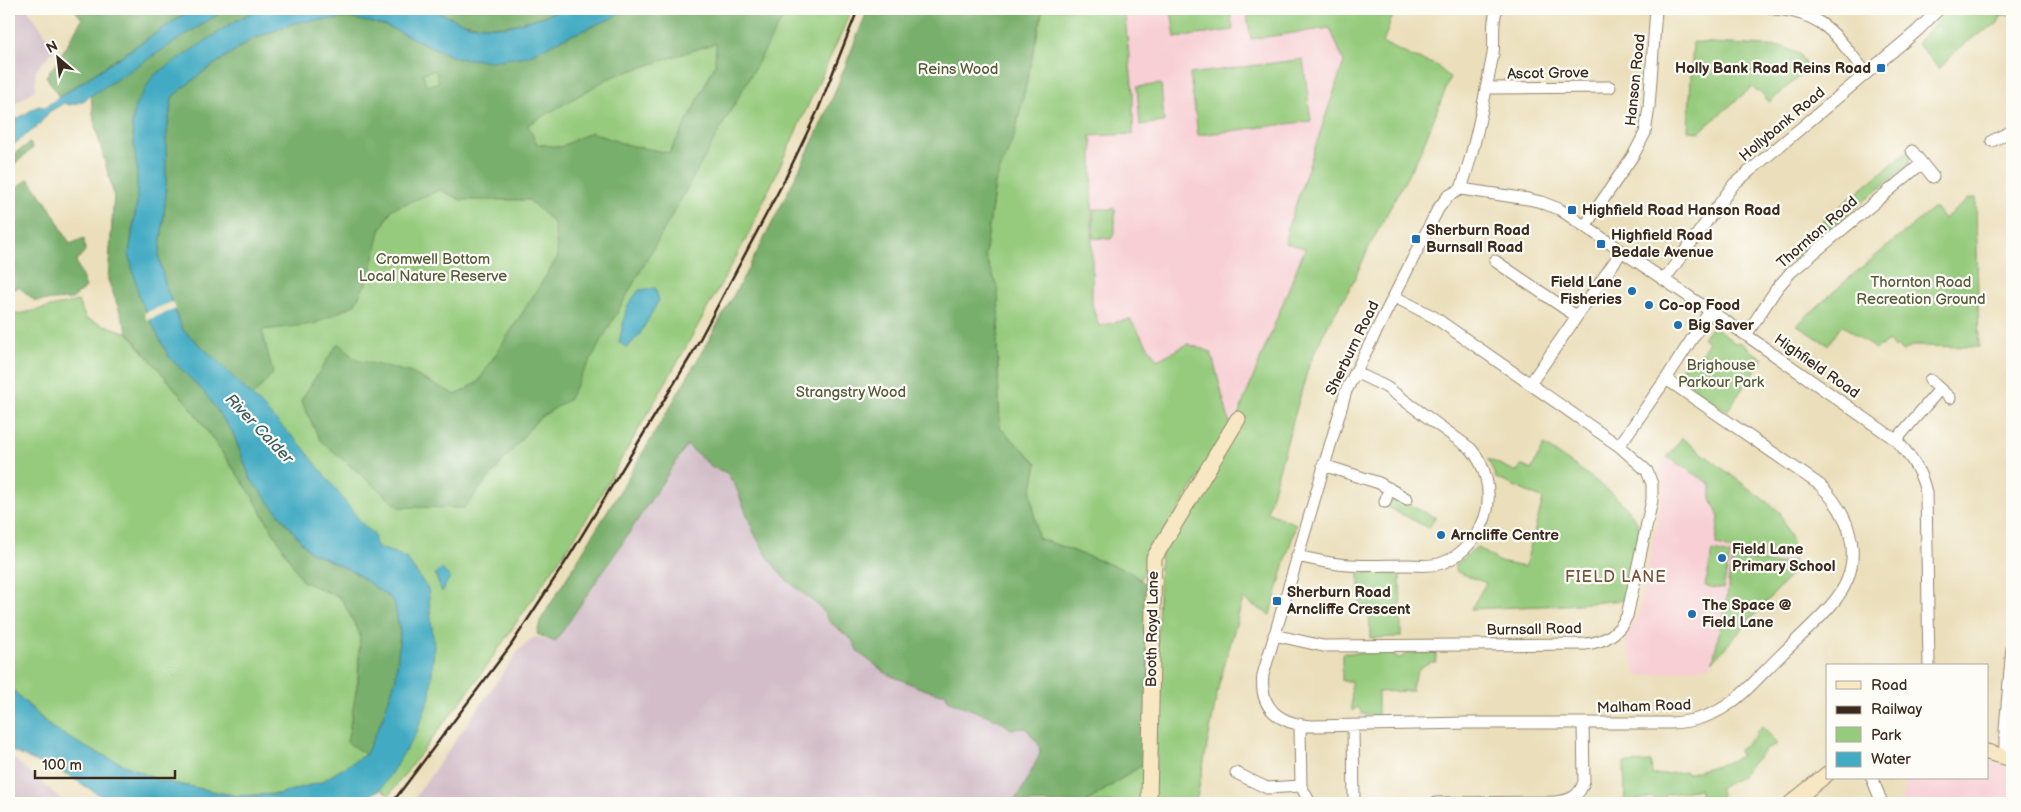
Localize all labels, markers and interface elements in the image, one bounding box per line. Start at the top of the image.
north arrow [32,32,82,82]
street label: Hanson Road [1621,33,1650,127]
text: N [43,37,61,57]
place label: Holly Bank Road Reins Road [1675,59,1871,78]
park label: Reins Wood [918,60,998,79]
marker: Holly Bank Road Reins Road [1875,62,1887,74]
street label: Ascot Grove [1507,63,1589,84]
street label: Hollybank Road [1736,83,1829,166]
street label: Thornton Road [1773,192,1862,273]
place label: Highfield Road Hanson Road [1582,201,1780,220]
marker: Highfield Road Hanson Road [1566,204,1578,216]
place label: Sherburn Road Burnsall Road [1426,221,1530,257]
place label: Highfield Road Bedale Avenue [1611,226,1714,262]
marker: Sherburn Road Burnsall Road [1410,233,1422,245]
marker: Highfield Road Bedale Avenue [1595,238,1607,250]
park label: Cromwell Bottom Local Nature Reserve [359,250,507,286]
place label: Field Lane Fisheries [1551,273,1622,309]
park label: Thornton Road Recreation Ground [1856,273,1986,309]
marker: Field Lane Fisheries [1626,285,1638,297]
place label: Co-op Food [1659,296,1740,315]
street label: Sherburn Road [1321,298,1383,398]
marker: Co-op Food [1643,299,1655,311]
place label: Big Saver [1688,316,1755,335]
marker: Big Saver [1672,319,1684,331]
street label: Highfield Road [1770,330,1863,403]
park label: Brighouse Parkour Park [1678,356,1765,392]
park label: Strangstry Wood [796,383,906,402]
water label: River Calder [221,390,298,469]
place label: Arncliffe Centre [1450,526,1559,545]
marker: Arncliffe Centre [1435,529,1447,541]
place label: Field Lane Primary School [1732,540,1836,576]
marker: Field Lane Primary School [1716,552,1728,564]
district label: FIELD LANE [1565,568,1667,587]
street label: Booth Royd Lane [1142,571,1163,687]
place label: Sherburn Road Arncliffe Crescent [1286,583,1410,619]
marker: Sherburn Road Arncliffe Crescent [1271,595,1283,607]
place label: The Space @ Field Lane [1702,596,1792,632]
marker: The Space @ Field Lane [1686,608,1698,620]
street label: Burnsall Road [1486,619,1582,640]
legend [1826,664,1988,780]
text: Road [1871,676,1907,695]
street label: Malham Road [1597,695,1691,718]
text: Railway [1871,700,1922,719]
text: Park [1871,726,1902,745]
scale bar [35,747,175,779]
text: Water [1871,750,1911,769]
text: 100 m [42,756,82,775]

